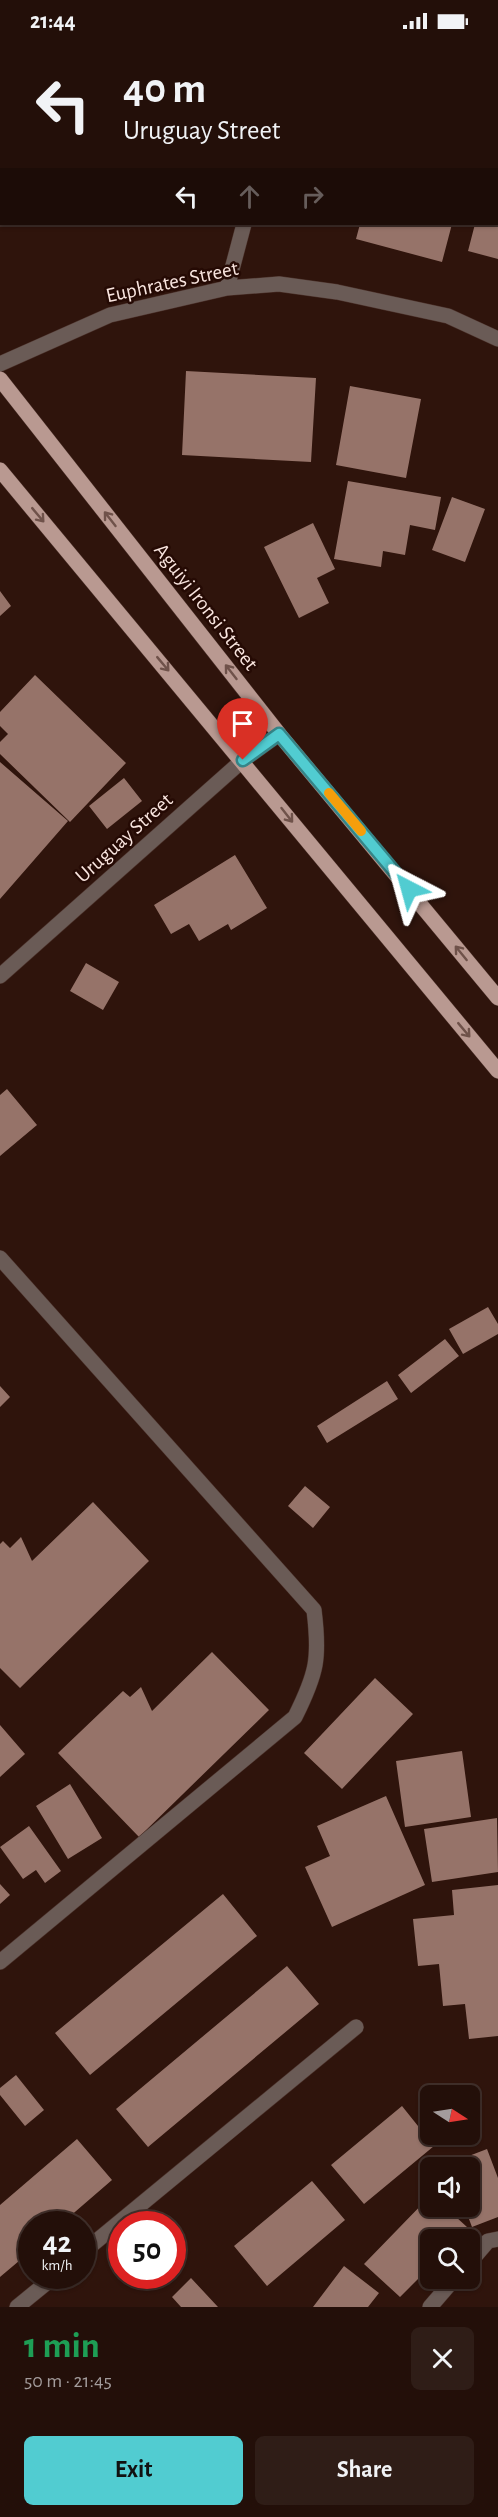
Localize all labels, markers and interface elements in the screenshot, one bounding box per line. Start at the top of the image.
text: 21:44 [30,10,75,32]
icon: left [24,66,102,144]
text: 40 m [123,68,206,110]
text: Uruguay Street [123,117,280,144]
icon: left [170,180,203,213]
icon: ahead [233,180,266,213]
icon: right [296,180,329,213]
street label: Euphrates Street [104,258,240,306]
one-way arrow [31,507,44,523]
one-way arrow [104,511,117,527]
street label: Aguiyi Ironsi Street [150,540,262,675]
one-way arrow [156,656,170,671]
one-way arrow [224,664,237,680]
pin [217,698,268,760]
icon: arrive [226,707,259,740]
street label: Uruguay Street [71,789,177,887]
one-way arrow [280,807,293,823]
position arrow [377,857,441,921]
one-way arrow [454,946,468,961]
one-way arrow [457,1022,471,1037]
north arrow [420,2085,480,2145]
map controls [420,2085,480,2289]
button: sound [420,2157,480,2217]
speed limit sign: 50 [108,2211,186,2289]
text: 42 [42,2228,72,2258]
button: search [420,2229,480,2289]
text: km/h [42,2258,72,2273]
button: close [411,2327,474,2390]
text: 1 min [24,2328,100,2364]
text: 50 m · 21:45 [24,2371,112,2391]
button: Exit [24,2436,243,2505]
button: Share [255,2436,474,2505]

